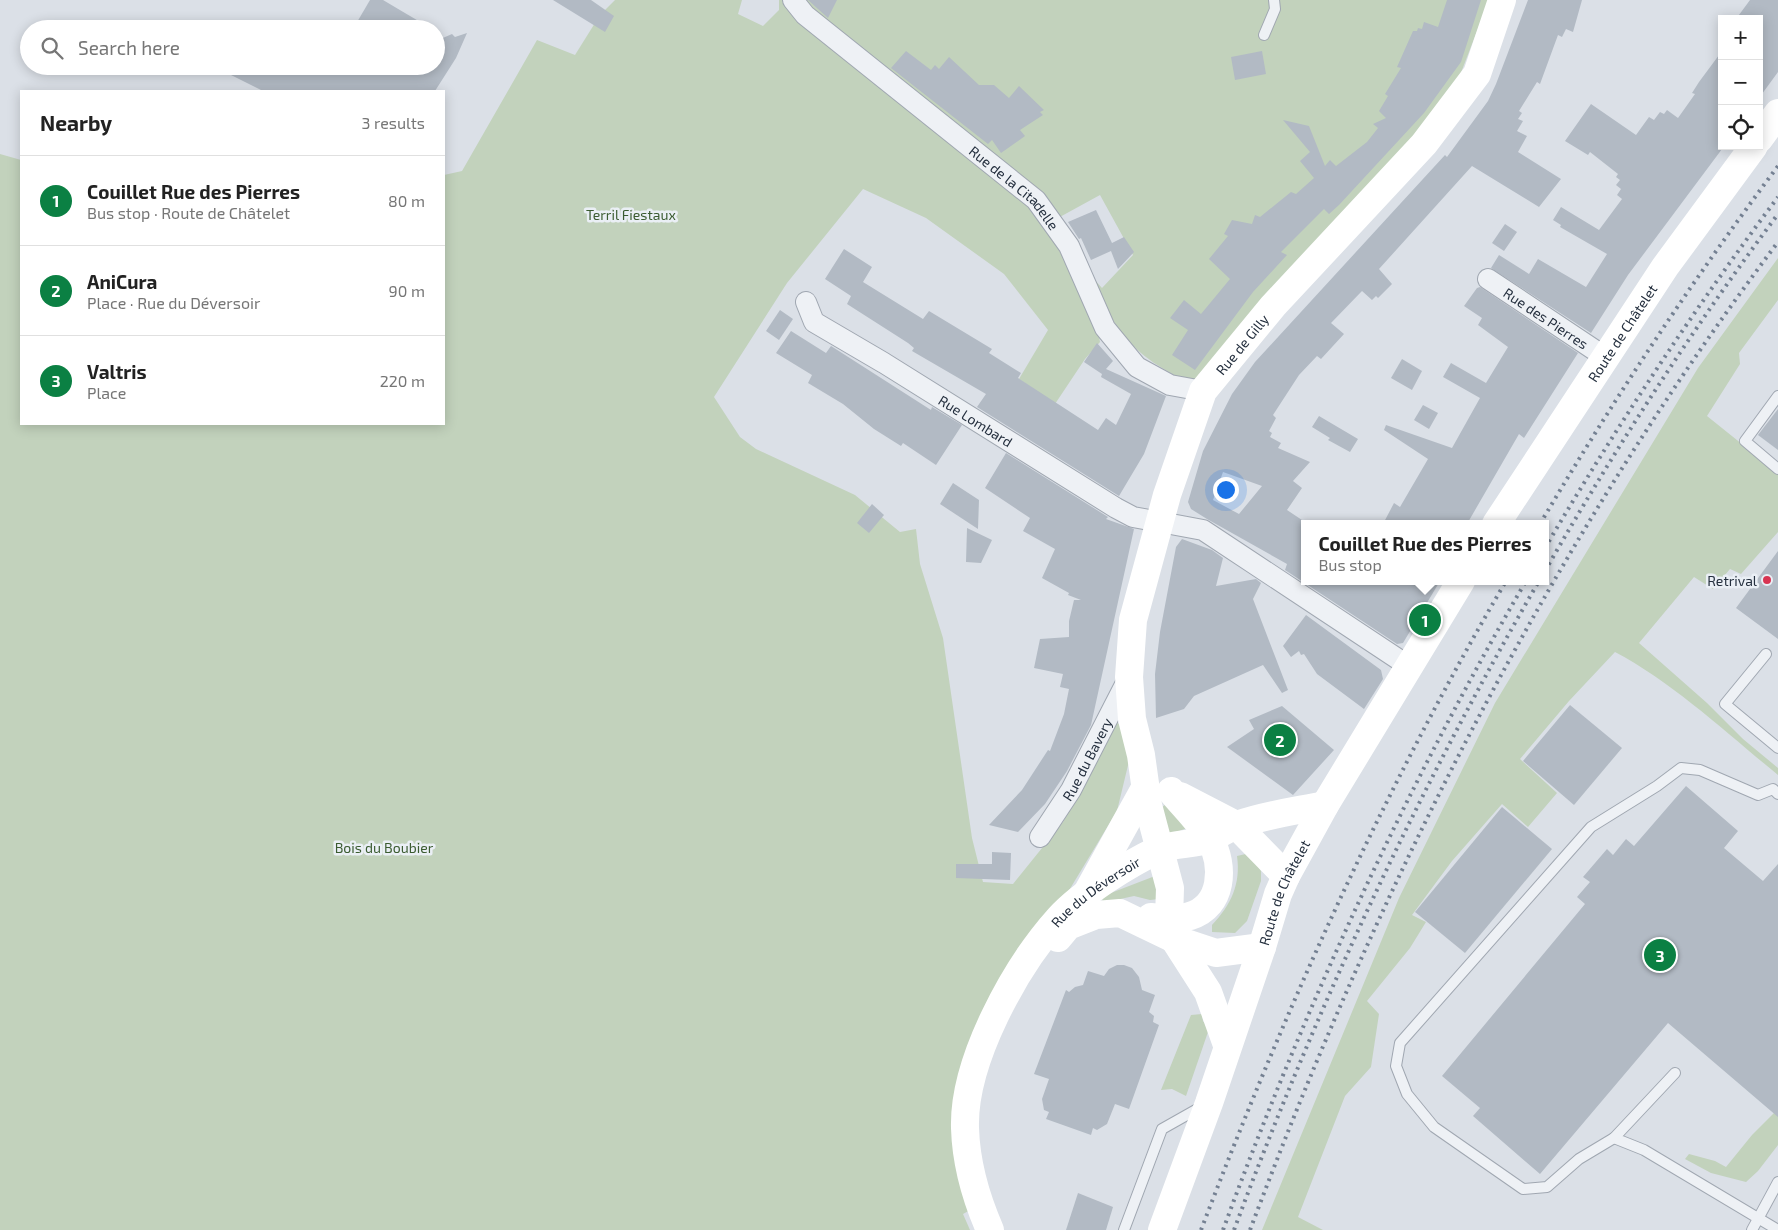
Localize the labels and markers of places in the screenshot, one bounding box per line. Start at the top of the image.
place label: Retrival [1707,572,1758,589]
marker: Retrival [1761,574,1773,586]
pin: 1 [1409,601,1441,639]
pin: 2 [1264,721,1296,759]
pin: 3 [1644,936,1676,974]

